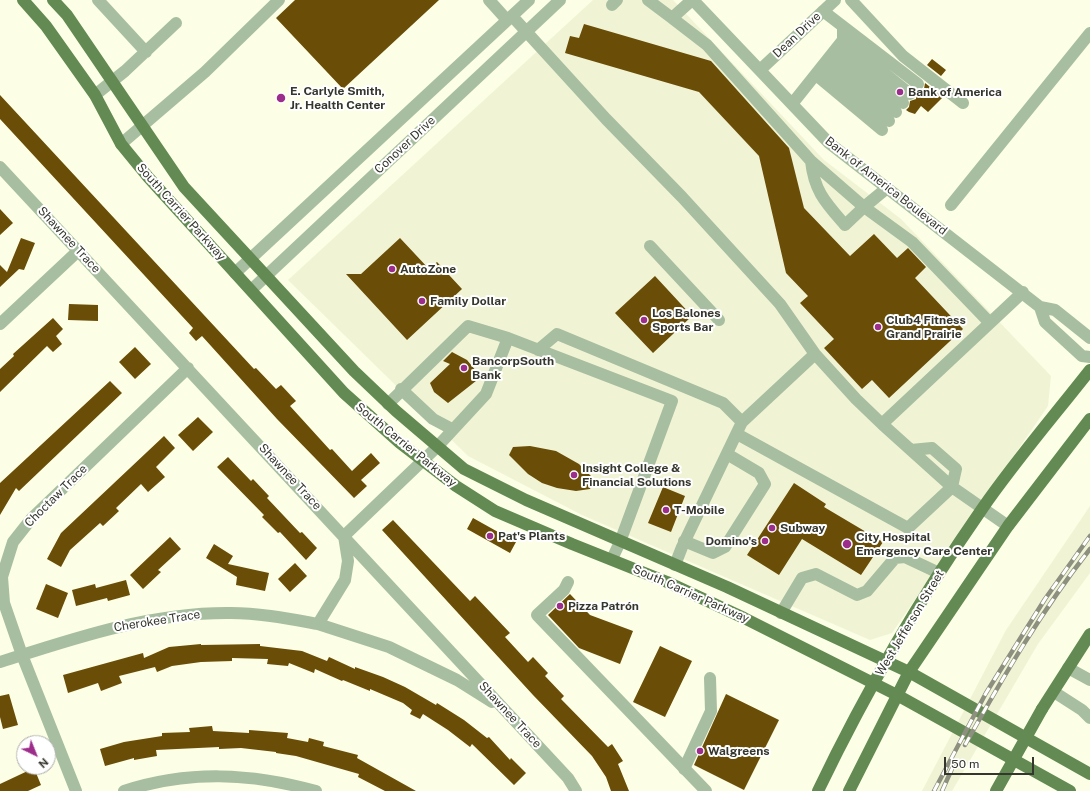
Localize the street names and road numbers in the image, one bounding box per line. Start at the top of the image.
street label: Dean Drive [770,9,824,61]
street label: Conover Drive [372,113,438,177]
street label: Bank of America Boulevard [822,134,950,238]
street label: South Carrier Parkway [134,160,228,264]
street label: Shawnee Trace [35,204,103,276]
street label: South Carrier Parkway [353,400,459,490]
street label: Shawnee Trace [256,441,324,513]
street label: Choctaw Trace [22,462,90,530]
street label: South Carrier Parkway [631,562,751,626]
street label: West Jefferson Street [873,568,947,678]
street label: Cherokee Trace [113,607,201,635]
street label: Shawnee Trace [476,679,544,751]

